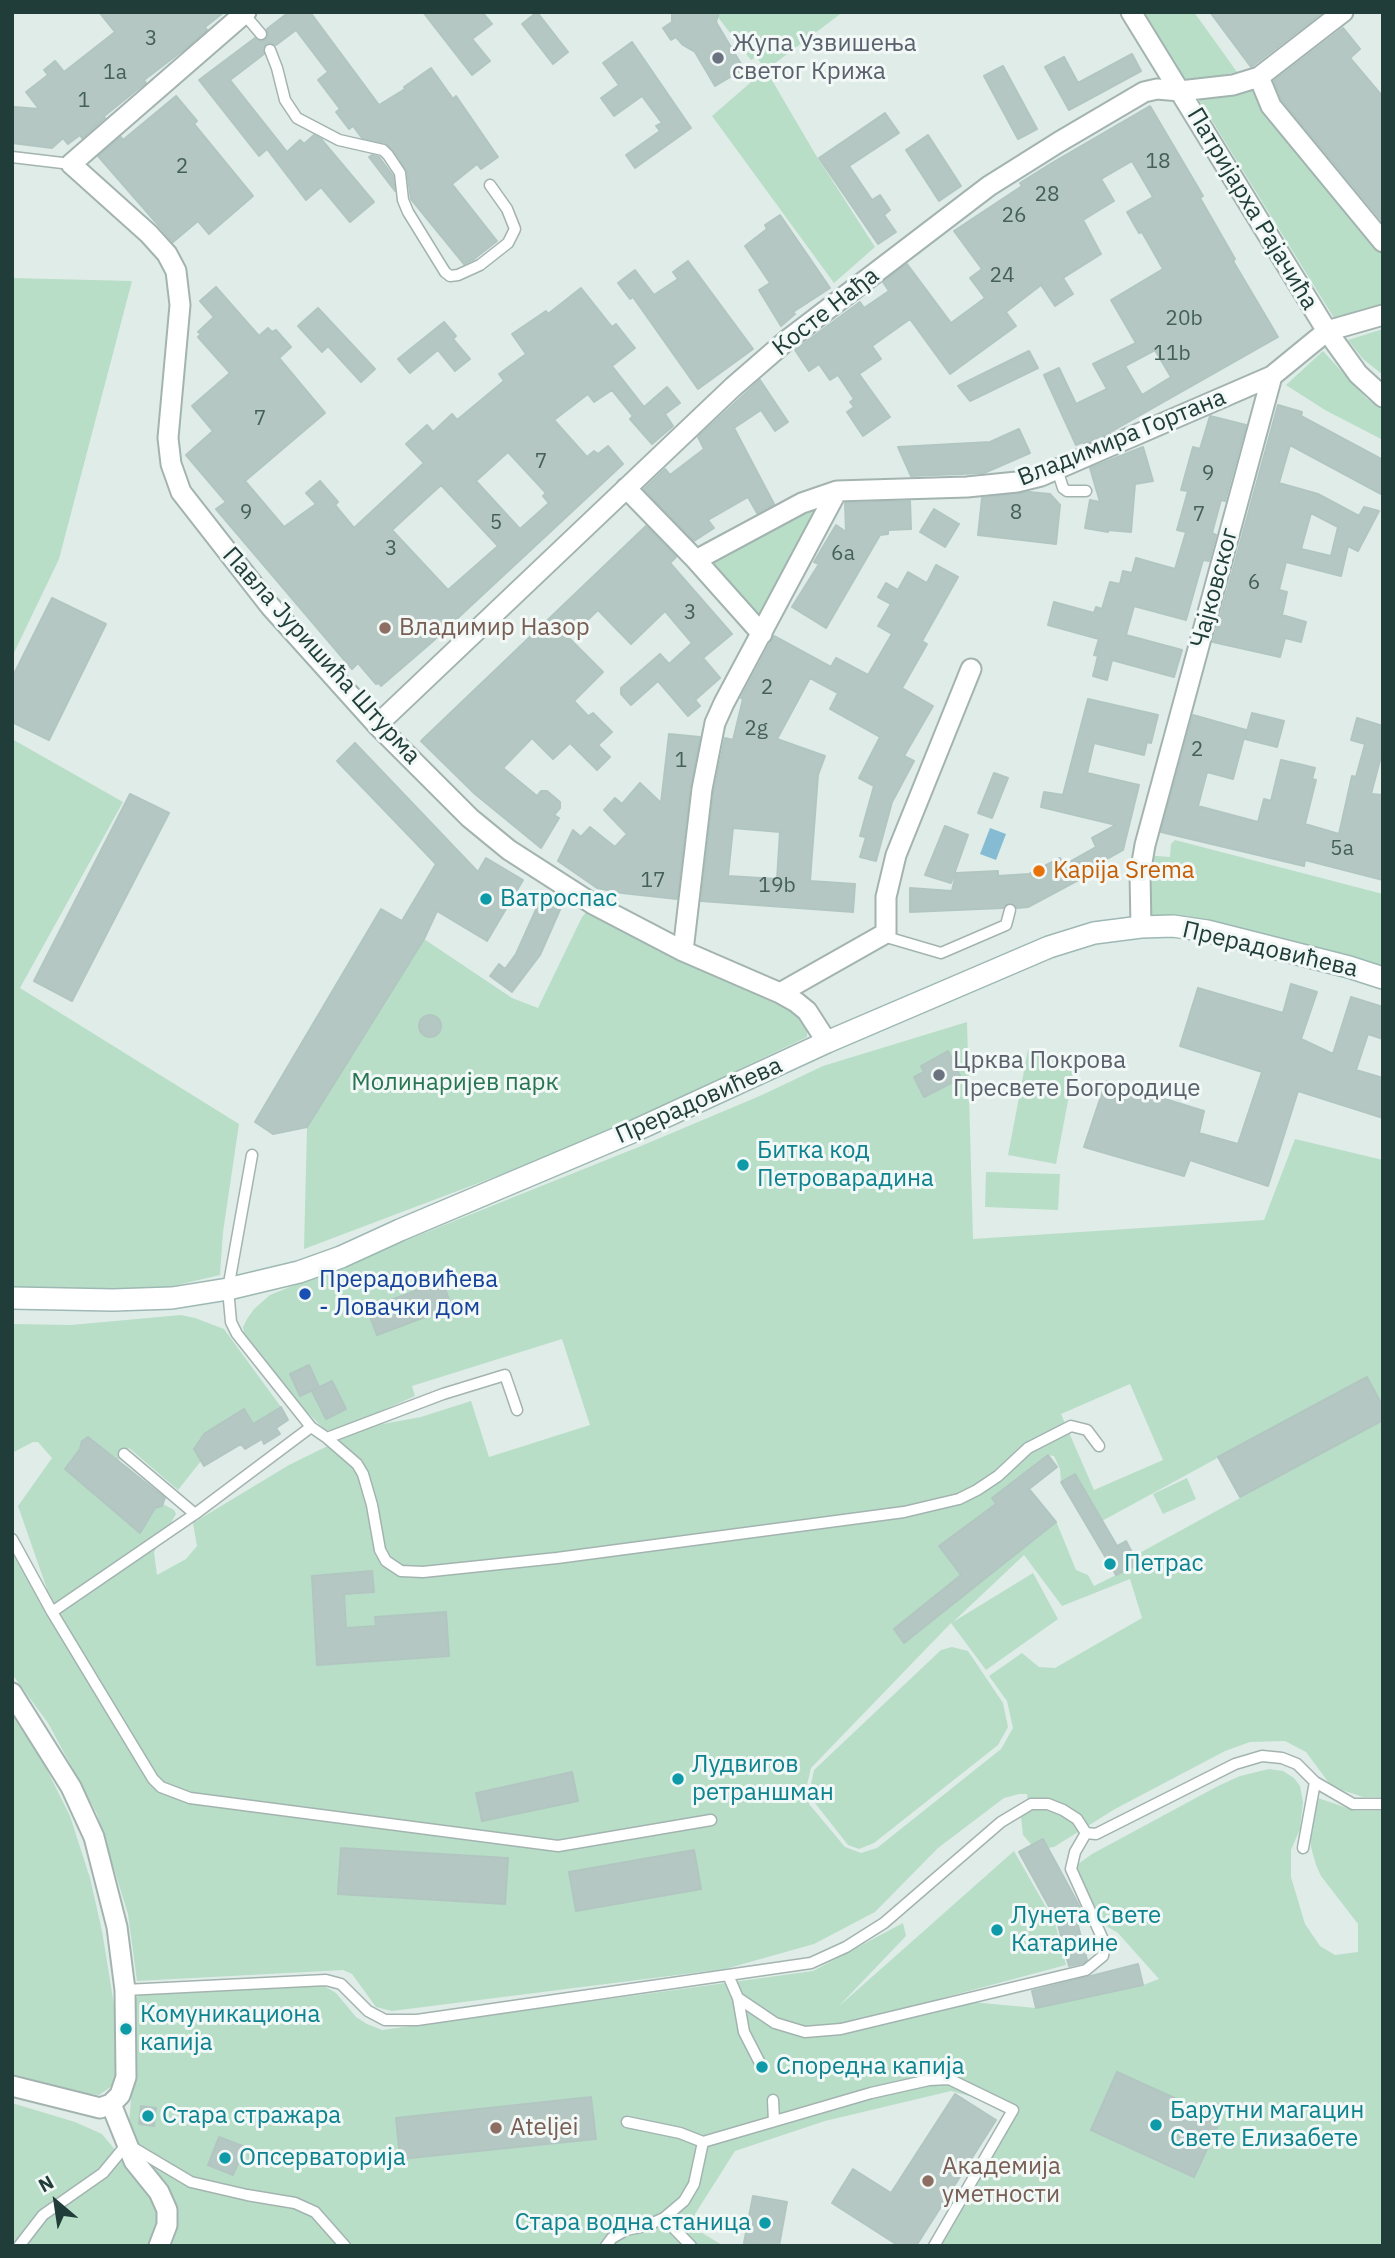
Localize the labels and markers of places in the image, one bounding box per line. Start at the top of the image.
place label: Жупа Узвишења светог Крижа [732,30,917,86]
marker: Жупа Узвишења светог Крижа [710,50,726,66]
place label: Владимир Назор [399,614,590,642]
marker: Владимир Назор [377,620,393,636]
place label: Kapija Srema [1053,857,1195,885]
marker: Kapija Srema [1031,863,1047,879]
place label: Ватроспас [500,885,617,913]
marker: Ватроспас [478,891,494,907]
place label: Црква Покрова Пресвете Богородице [953,1047,1200,1103]
marker: Црква Покрова Пресвете Богородице [931,1067,947,1083]
place label: Битка код Петроварадина [757,1137,934,1193]
marker: Битка код Петроварадина [735,1157,751,1173]
place label: Прерадовићева - Ловачки дом [319,1266,498,1322]
marker: Прерадовићева - Ловачки дом [297,1286,313,1302]
place label: Петрас [1124,1550,1204,1578]
marker: Петрас [1102,1556,1118,1572]
place label: Лудвигов ретраншман [692,1751,834,1807]
marker: Лудвигов ретраншман [670,1771,686,1787]
place label: Лунета Свете Катарине [1011,1902,1161,1958]
marker: Лунета Свете Катарине [989,1922,1005,1938]
place label: Комуникациона капија [140,2001,320,2057]
marker: Комуникациона капија [118,2021,134,2037]
place label: Споредна капија [776,2053,965,2081]
marker: Споредна капија [754,2059,770,2075]
place label: Барутни магацин Свете Елизабете [1170,2097,1364,2153]
place label: Стара стражара [162,2102,341,2130]
marker: Стара стражара [140,2108,156,2124]
place label: Ateljei [510,2114,578,2142]
marker: Барутни магацин Свете Елизабете [1148,2117,1164,2133]
marker: Ateljei [488,2120,504,2136]
place label: Опсерваторија [239,2144,406,2172]
marker: Опсерваторија [217,2150,233,2166]
place label: Академија уметности [942,2153,1061,2209]
marker: Академија уметности [920,2173,936,2189]
place label: Стара водна станица [515,2209,751,2237]
marker: Стара водна станица [757,2215,773,2231]

